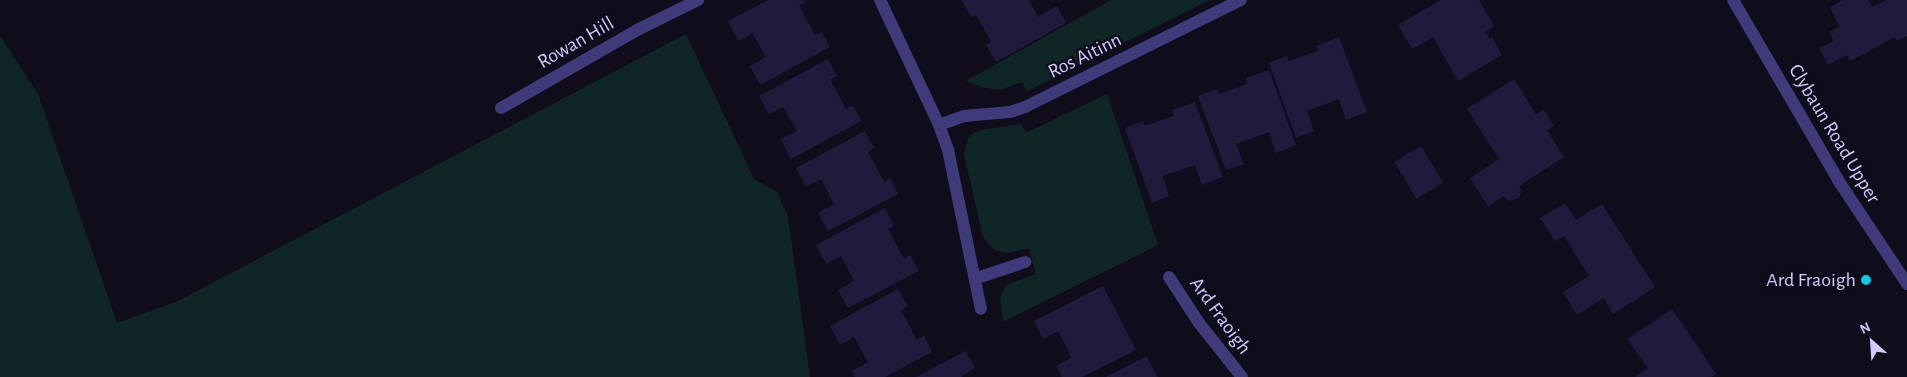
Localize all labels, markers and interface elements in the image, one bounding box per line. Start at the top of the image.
street label: Rowan Hill [534,12,618,74]
street label: Ros Aitinn [1044,28,1126,84]
street label: Clybaun Road Upper [1783,60,1885,208]
place label: Ard Fraoigh [1766,268,1856,292]
street label: Ard Fraoigh [1184,273,1256,359]
marker: Ard Fraoigh [1860,274,1872,286]
north arrow [1847,317,1897,367]
text: N [1858,320,1873,337]

